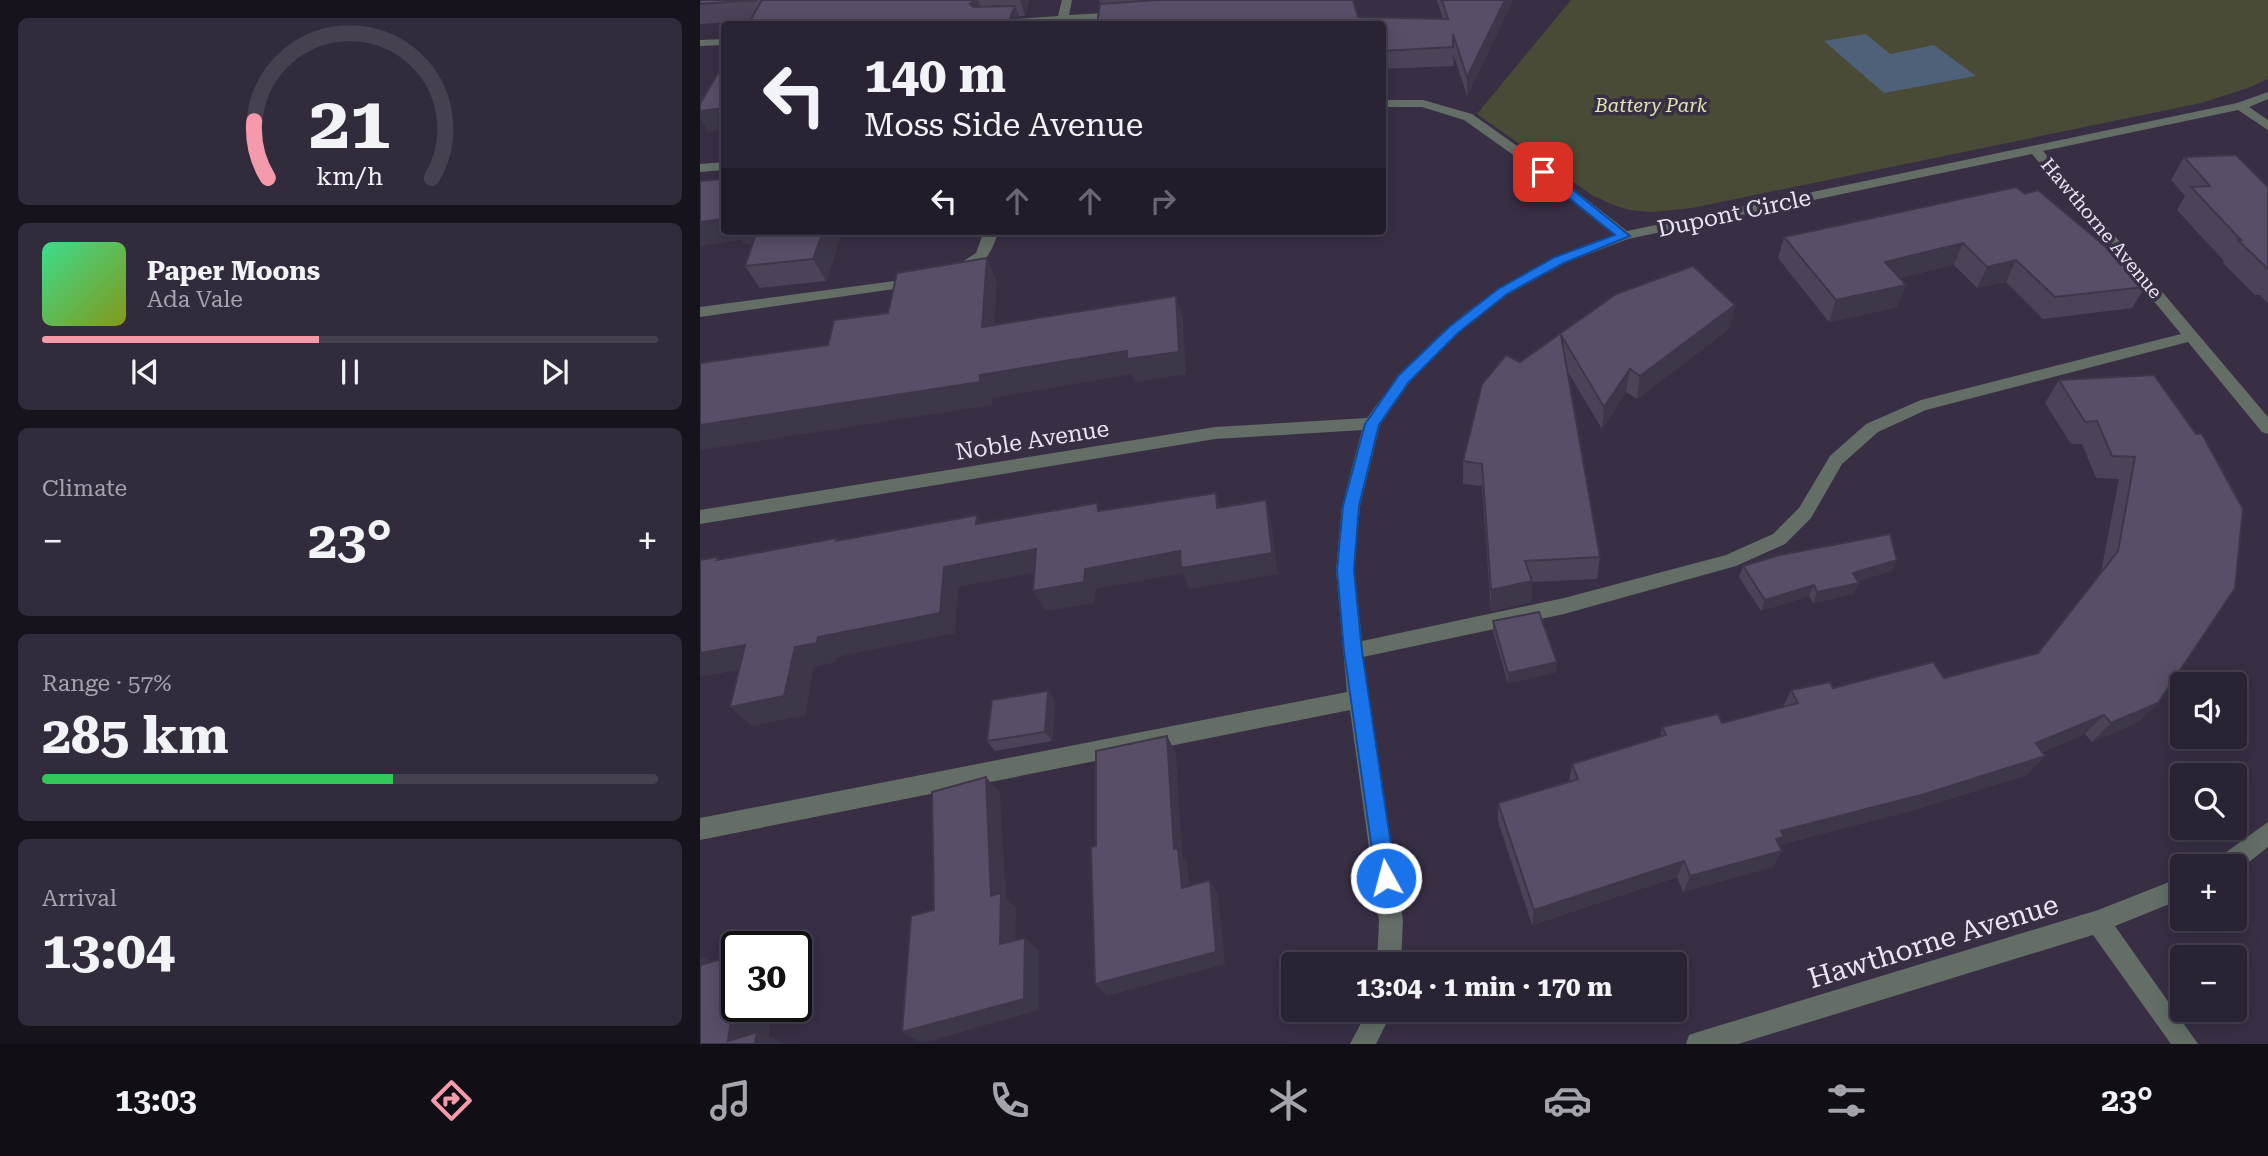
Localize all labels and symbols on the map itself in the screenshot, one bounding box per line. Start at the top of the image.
park label: Battery Park [1594,94,1708,117]
pin [1513,142,1573,202]
street label: Hawthorne Avenue [2036,153,2167,303]
street label: Dupont Circle [1655,184,1813,243]
street label: Noble Avenue [953,415,1111,466]
position arrow [1349,841,1423,915]
street label: Hawthorne Avenue [1804,888,2062,995]
speed limit sign: 30 [721,931,812,1022]

